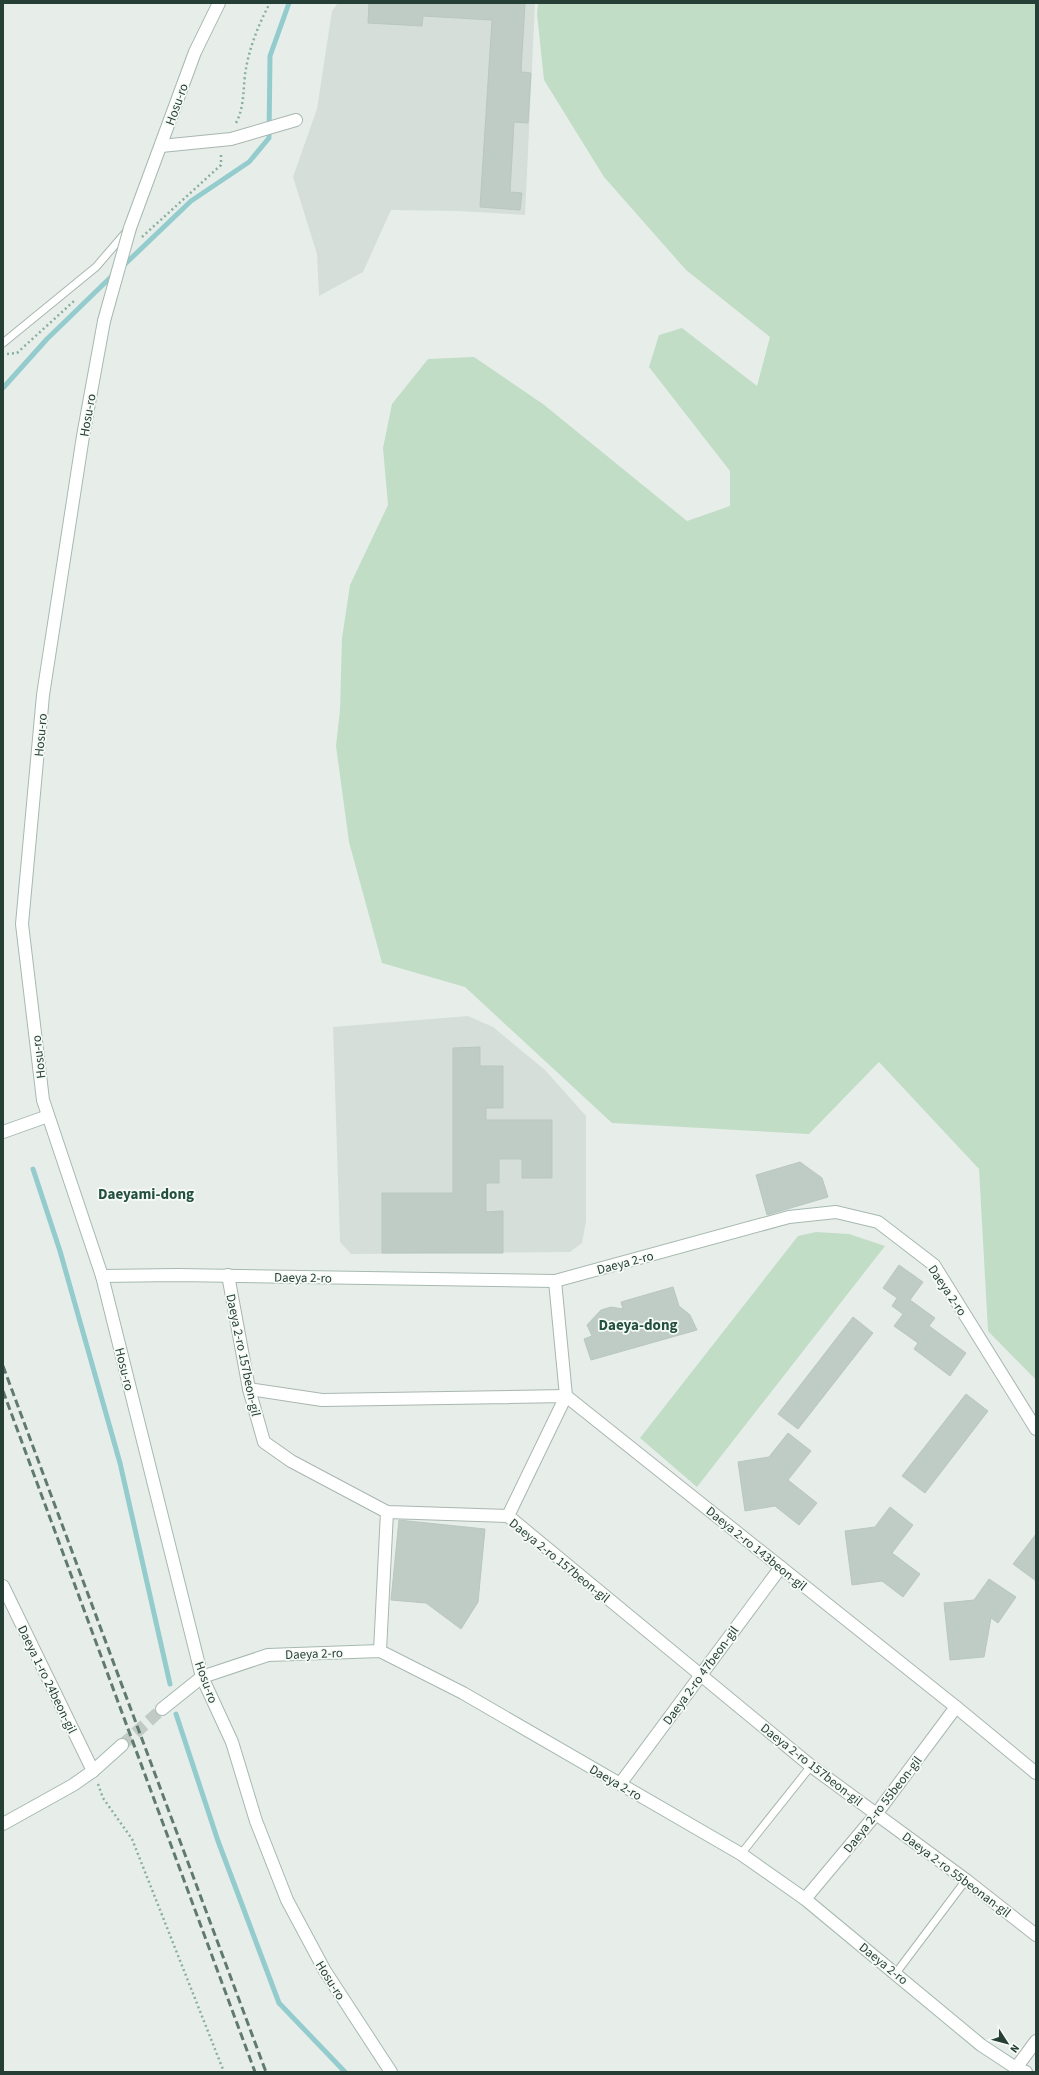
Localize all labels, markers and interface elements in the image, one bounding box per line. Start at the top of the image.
street label: Hosu-ro [161,81,193,128]
street label: Hosu-ro [75,392,101,438]
street label: Hosu-ro [30,713,52,758]
street label: Hosu-ro [27,1034,51,1080]
district label: Daeyami-dong [98,1184,194,1205]
street label: Daeya 2-ro [595,1247,656,1279]
street label: Daeya 2-ro [924,1261,971,1320]
street label: Daeya 2-ro [274,1268,332,1288]
street label: Daeya 2-ro 157beon-gil [221,1292,265,1418]
district label: Daeya-dong [598,1315,678,1336]
street label: Hosu-ro [110,1346,138,1393]
street label: Daeya 2-ro 143beon-gil [702,1502,811,1595]
street label: Daeya 2-ro 157beon-gil [505,1514,614,1607]
street label: Daeya 1-ro 24beon-gil [13,1622,81,1737]
street label: Daeya 2-ro 47beon-gil [659,1622,743,1729]
street label: Daeya 2-ro [285,1644,343,1664]
street label: Hosu-ro [190,1659,222,1706]
street label: Daeya 2-ro 157beon-gil [757,1719,866,1810]
street label: Daeya 2-ro 55beon-gil [839,1752,926,1857]
street label: Daeya 2-ro [586,1761,645,1805]
street label: Daeya 2-ro 55beonan-gil [898,1828,1015,1922]
street label: Daeya 2-ro [855,1939,912,1989]
street label: Hosu-ro [311,1957,349,2004]
north arrow [987,2023,1027,2063]
text: N [1006,2041,1023,2056]

